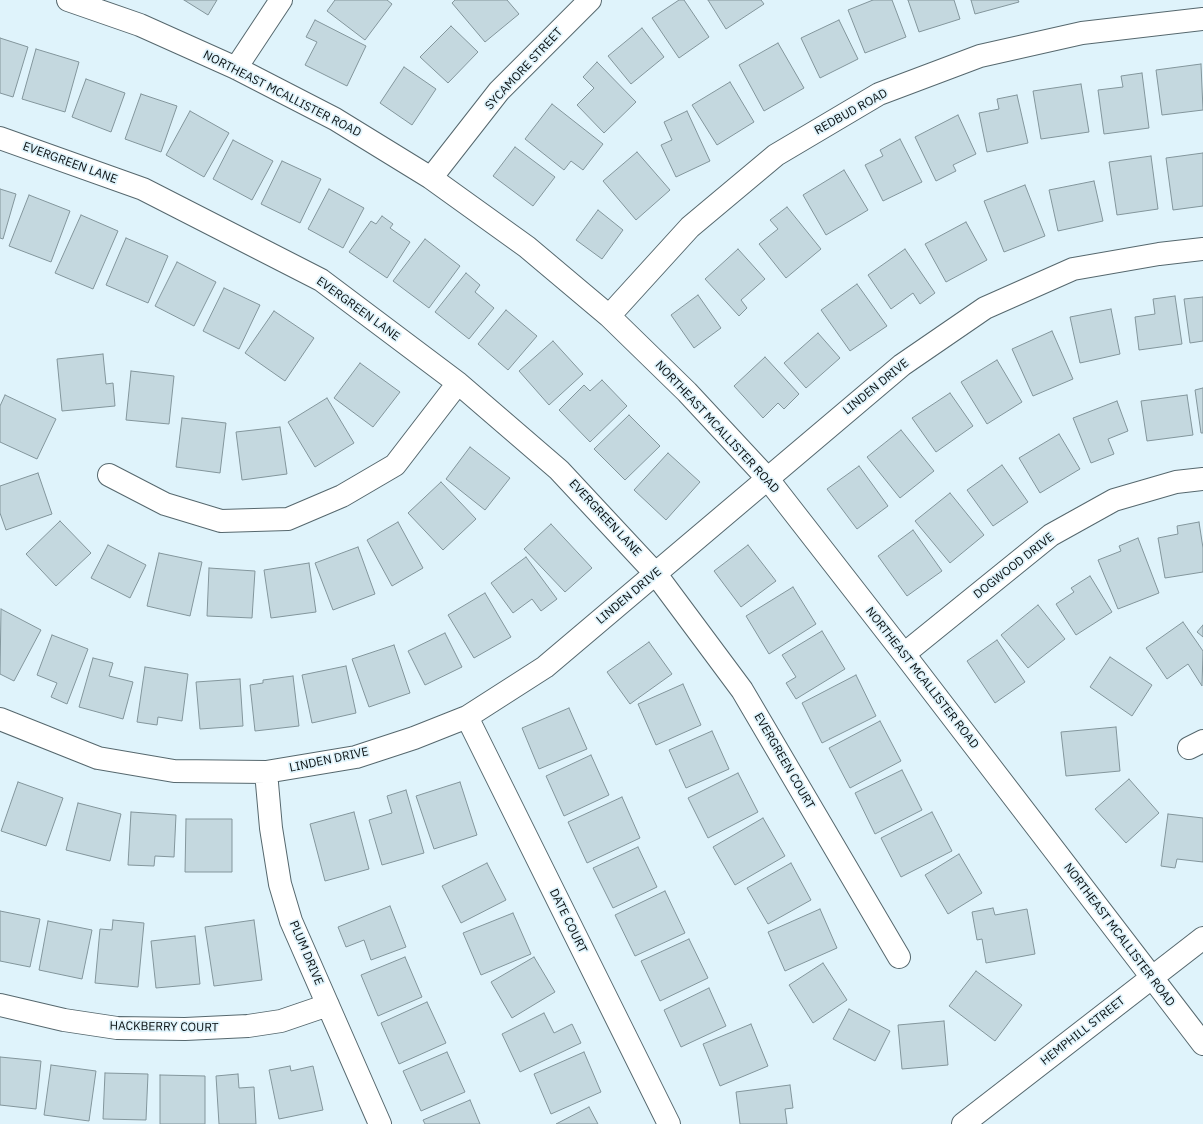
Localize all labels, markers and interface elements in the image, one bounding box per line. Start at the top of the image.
street label: SYCAMORE STREET [482,25,566,113]
street label: NORTHEAST MCALLISTER ROAD [201,48,363,140]
street label: REDBUD ROAD [812,86,890,138]
street label: EVERGREEN LANE [21,139,119,187]
street label: EVERGREEN LANE [314,274,402,344]
street label: LINDEN DRIVE [840,356,912,418]
street label: NORTHEAST MCALLISTER ROAD [652,358,782,496]
street label: EVERGREEN LANE [566,477,644,559]
street label: DOGWOOD DRIVE [971,530,1057,602]
street label: LINDEN DRIVE [594,565,664,627]
street label: NORTHEAST MCALLISTER ROAD [862,604,982,752]
street label: EVERGREEN COURT [751,711,817,811]
street label: LINDEN DRIVE [288,745,370,775]
street label: NORTHEAST MCALLISTER ROAD [1060,861,1178,1009]
street label: DATE COURT [546,887,590,955]
street label: PLUM DRIVE [286,919,326,987]
street label: HEMPHILL STREET [1038,994,1128,1068]
street label: HACKBERRY COURT [109,1019,219,1035]

